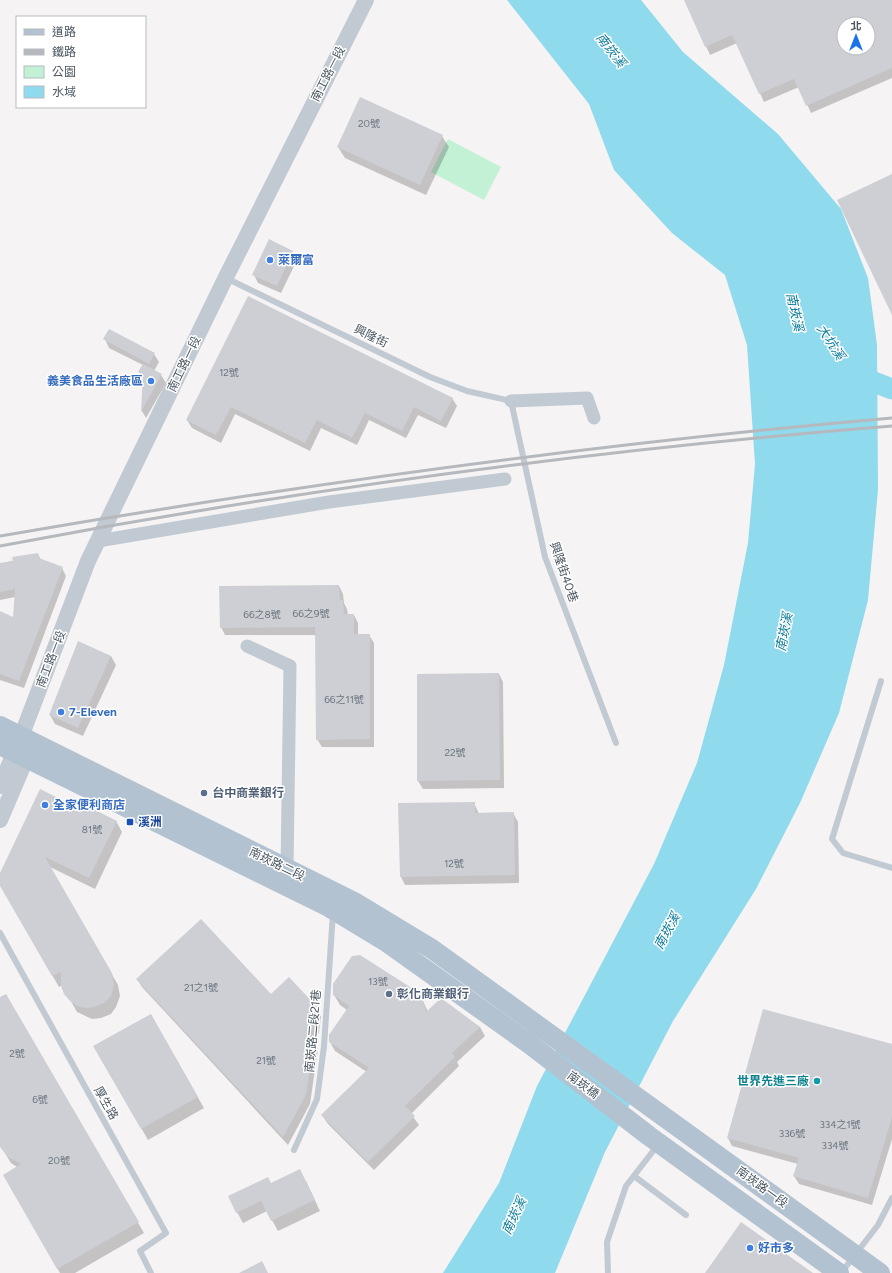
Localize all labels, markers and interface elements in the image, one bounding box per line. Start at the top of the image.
legend [16,16,146,108]
north arrow [836,16,876,56]
text: 北 [851,20,862,33]
text: 道路 [52,25,76,39]
water label: 南崁溪 [593,30,630,72]
street label: 南工路一段 [308,44,348,104]
text: 鐵路 [52,45,76,59]
text: 公園 [52,65,76,79]
text: 水域 [52,85,76,99]
house number: 20號 [358,117,380,130]
place label: 萊爾富 [278,253,314,267]
marker: 萊爾富 [265,255,275,265]
water label: 南崁溪 [784,291,807,335]
street label: 興隆街 [352,322,390,350]
water label: 大坑溪 [814,322,849,364]
street label: 南工路一段 [165,334,203,394]
house number: 12號 [219,366,239,379]
place label: 義美食品生活廠區 [47,374,143,388]
marker: 義美食品生活廠區 [146,376,156,386]
street label: 興隆街40巷 [547,540,581,604]
house number: 66之9號 [293,607,329,620]
house number: 66之8號 [243,608,281,621]
water label: 南崁溪 [773,609,795,653]
street label: 南工路一段 [34,628,68,690]
house number: 66之11號 [324,693,364,706]
place label: 7-Eleven [69,705,117,719]
marker: 7-Eleven [56,707,66,717]
house number: 22號 [444,746,466,759]
place label: 台中商業銀行 [212,786,284,800]
marker: 台中商業銀行 [199,788,209,798]
place label: 全家便利商店 [53,798,125,812]
marker: 全家便利商店 [40,800,50,810]
place label: 溪洲 [138,815,162,829]
marker: 溪洲 [125,817,135,827]
house number: 81號 [82,823,102,836]
street label: 南崁路二段 [247,845,307,883]
house number: 12號 [444,857,464,870]
water label: 南崁溪 [651,909,684,952]
house number: 13號 [368,975,388,988]
house number: 21之1號 [184,981,218,994]
place label: 彰化商業銀行 [397,987,469,1001]
street label: 南崁路二段21巷 [302,989,324,1073]
marker: 彰化商業銀行 [384,989,394,999]
house number: 2號 [9,1047,25,1060]
house number: 21號 [256,1054,276,1067]
street label: 南崁橋 [564,1069,602,1101]
place label: 世界先進三廠 [737,1074,809,1088]
marker: 世界先進三廠 [812,1076,822,1086]
street label: 厚生路 [91,1084,121,1122]
house number: 6號 [32,1093,48,1106]
house number: 334之1號 [819,1118,861,1131]
house number: 336號 [779,1127,805,1140]
house number: 334號 [821,1139,849,1152]
house number: 20號 [48,1154,70,1167]
street label: 南崁路一段 [734,1164,790,1210]
water label: 南崁溪 [499,1193,530,1237]
place label: 好市多 [758,1241,794,1255]
marker: 好市多 [745,1243,755,1253]

